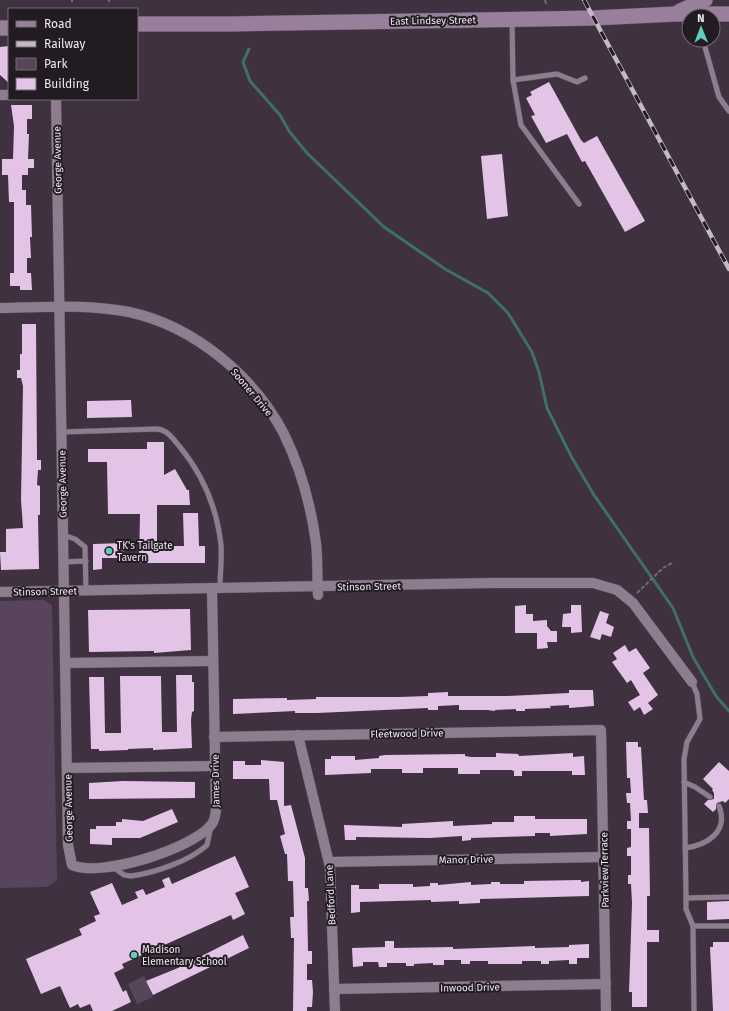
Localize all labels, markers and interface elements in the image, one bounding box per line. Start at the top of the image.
legend [8,8,138,100]
north arrow [681,8,721,48]
text: N [697,12,705,25]
street label: East Lindsey Street [390,14,476,28]
text: Road [44,17,72,31]
text: Railway [44,37,85,51]
text: Park [44,57,68,71]
text: Building [44,77,90,91]
street label: George Avenue [51,126,65,194]
street label: Sooner Drive [228,366,275,419]
street label: George Avenue [56,450,70,518]
place label: TK's Tailgate Tavern [117,540,173,564]
marker: TK's Tailgate Tavern [104,546,114,556]
street label: Stinson Street [337,580,401,594]
street label: Stinson Street [13,585,77,599]
street label: Fleetwood Drive [370,727,444,741]
street label: James Drive [210,754,222,808]
street label: George Avenue [62,774,76,842]
street label: Parkview Terrace [598,832,612,908]
street label: Manor Drive [438,854,494,866]
street label: Bedford Lane [323,864,339,925]
place label: Madison Elementary School [142,944,227,968]
marker: Madison Elementary School [129,950,139,960]
street label: Inwood Drive [440,981,500,995]

